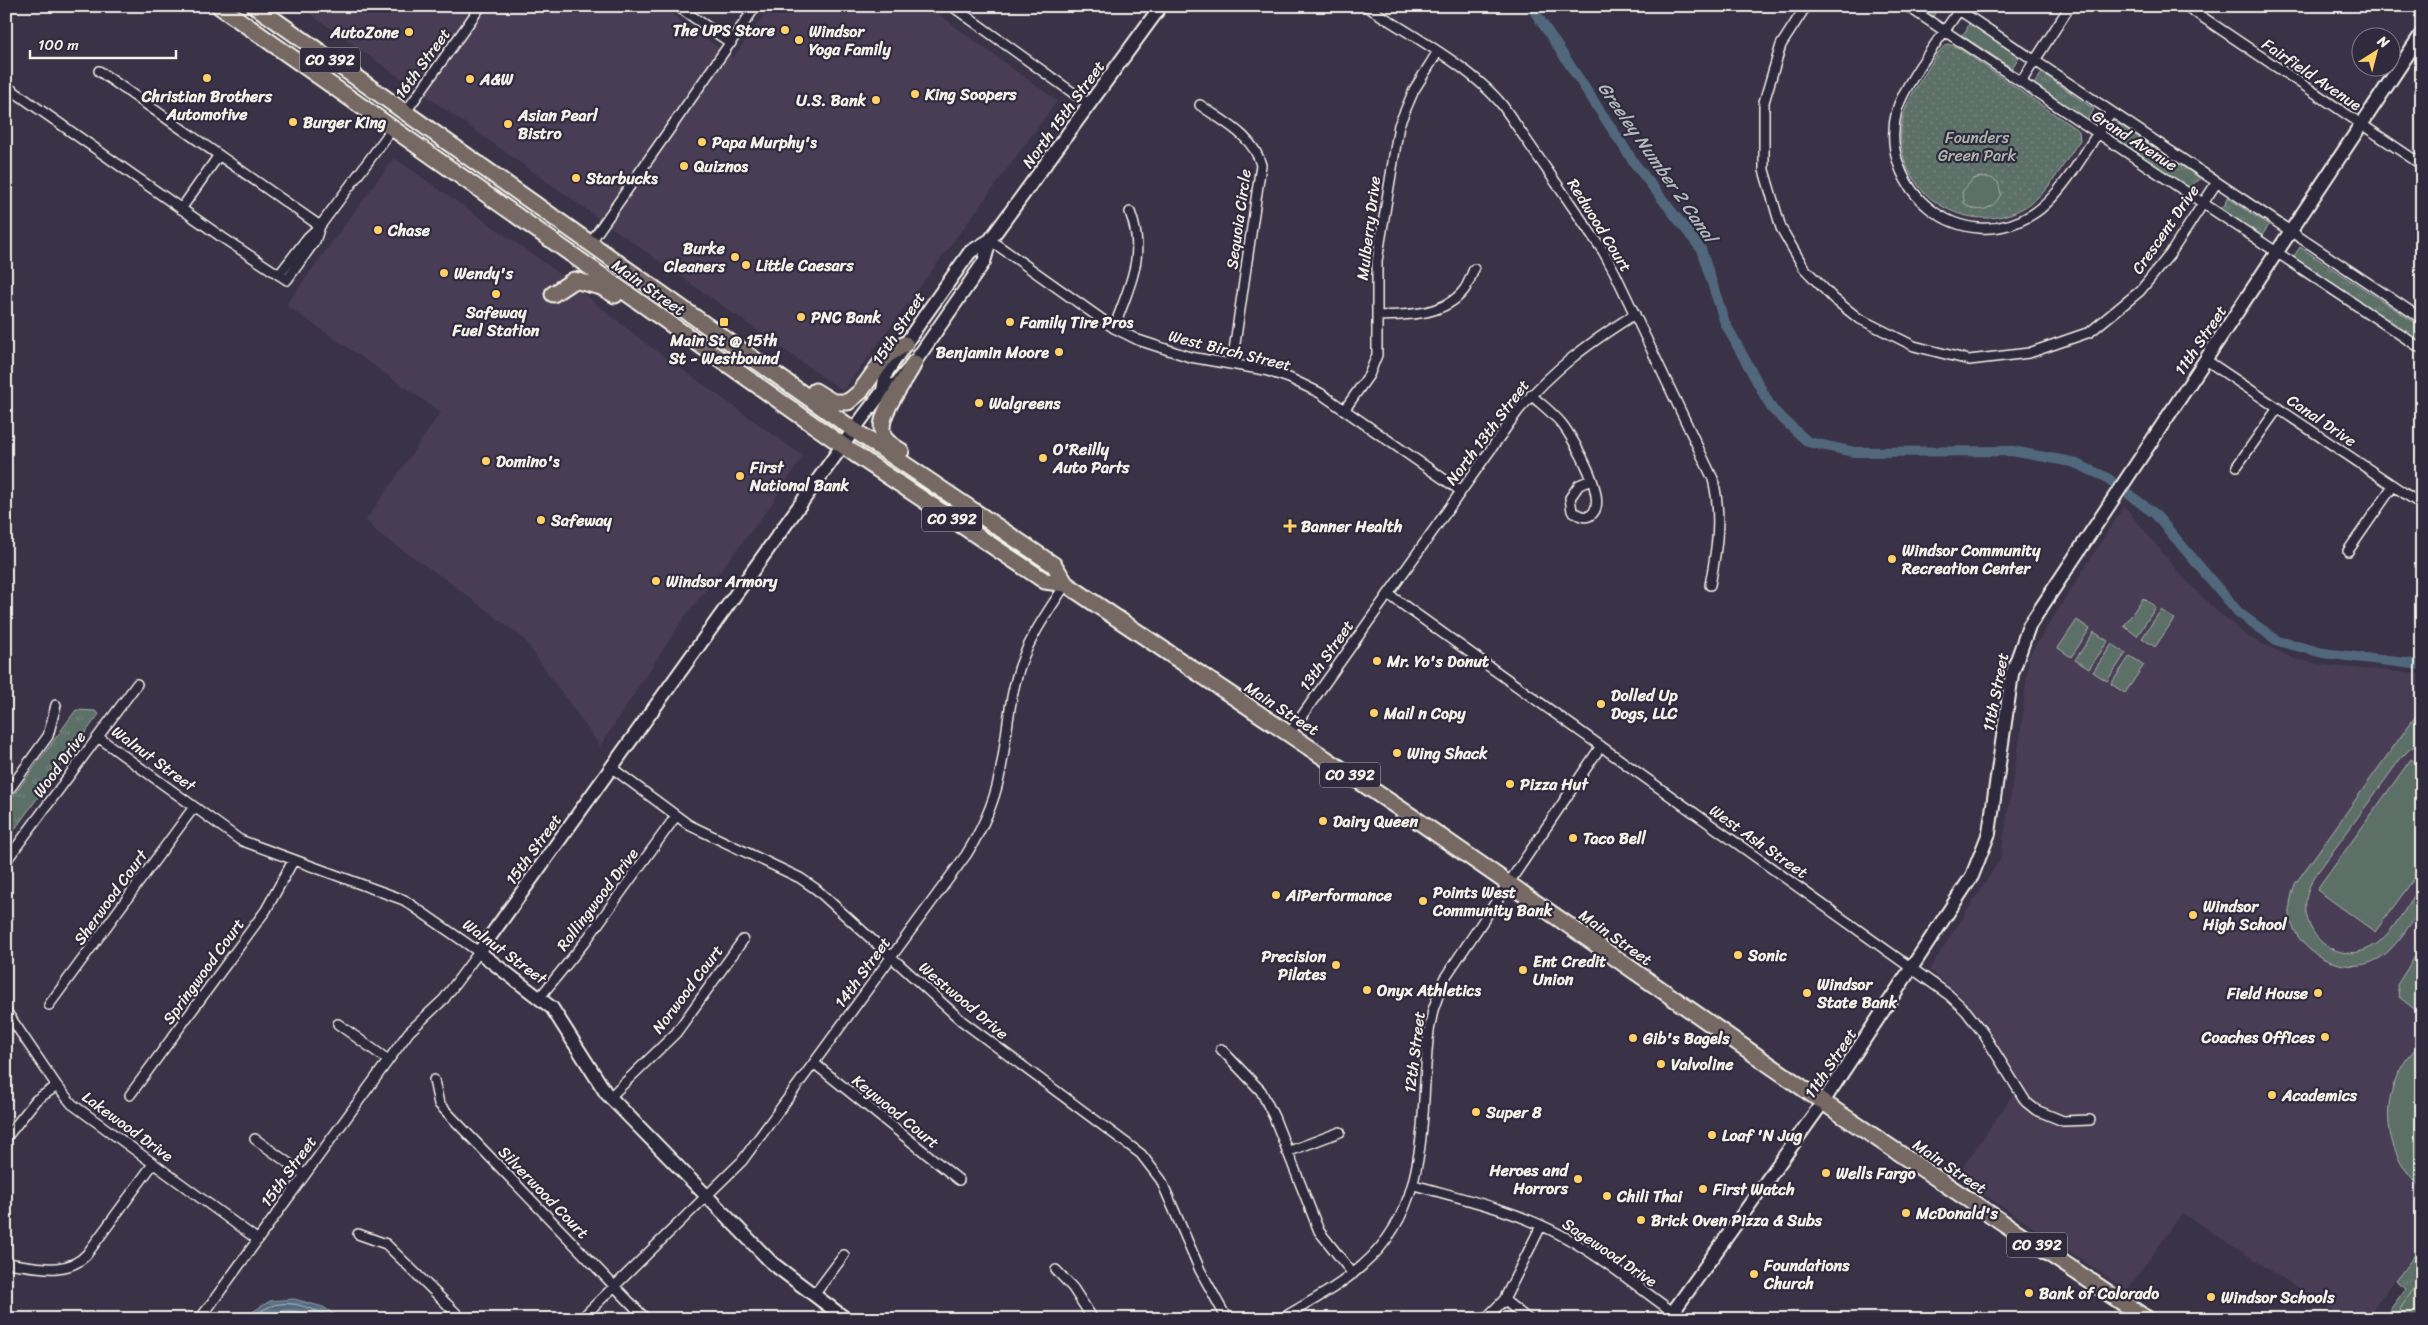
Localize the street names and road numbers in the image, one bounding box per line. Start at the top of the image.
street label: 16th Street [387,22,458,105]
street label: Fairfield Avenue [2256,30,2368,119]
road number: CO 392 [300,48,360,72]
street label: North 15th Street [1014,54,1113,175]
street label: Grand Avenue [2086,102,2183,179]
street label: Sequoia Circle [1217,167,1260,271]
street label: Redwood Court [1559,173,1640,278]
street label: Mulberry Drive [1348,174,1389,282]
street label: Crescent Drive [2124,178,2207,280]
street label: Main Street [606,251,692,324]
street label: 15th Street [864,286,933,371]
street label: 11th Street [2166,299,2235,381]
street label: West Birch Street [1165,321,1294,380]
street label: North 13th Street [1438,373,1537,492]
street label: Canal Drive [2281,386,2363,455]
road number: CO 392 [922,506,982,532]
street label: 13th Street [1291,614,1362,697]
street label: 11th Street [1974,650,2017,734]
street label: Main Street [1238,673,1325,744]
street label: Walnut Street [105,718,203,799]
street label: Wood Drive [25,724,94,804]
road number: CO 392 [1320,762,1380,788]
street label: West Ash Street [1703,796,1814,886]
street label: 15th Street [497,807,569,891]
street label: Rollingwood Drive [549,841,646,957]
street label: Sherwood Court [66,843,156,951]
street label: Main Street [1573,901,1659,974]
street label: Walnut Street [456,911,554,992]
street label: Springwood Court [155,912,252,1031]
street label: 14th Street [826,930,899,1014]
street label: Norwood Court [644,938,731,1040]
street label: Westwood Drive [912,954,1015,1047]
street label: 12th Street [1395,1010,1434,1095]
street label: 11th Street [1796,1022,1865,1104]
street label: Keywood Court [845,1067,946,1156]
street label: Lakewood Drive [76,1083,180,1170]
street label: 15th Street [252,1129,324,1213]
street label: Main Street [1906,1131,1993,1202]
street label: Silverwood Court [491,1139,596,1246]
street label: Sagewood Drive [1556,1210,1664,1295]
road number: CO 392 [2007,1232,2067,1258]

